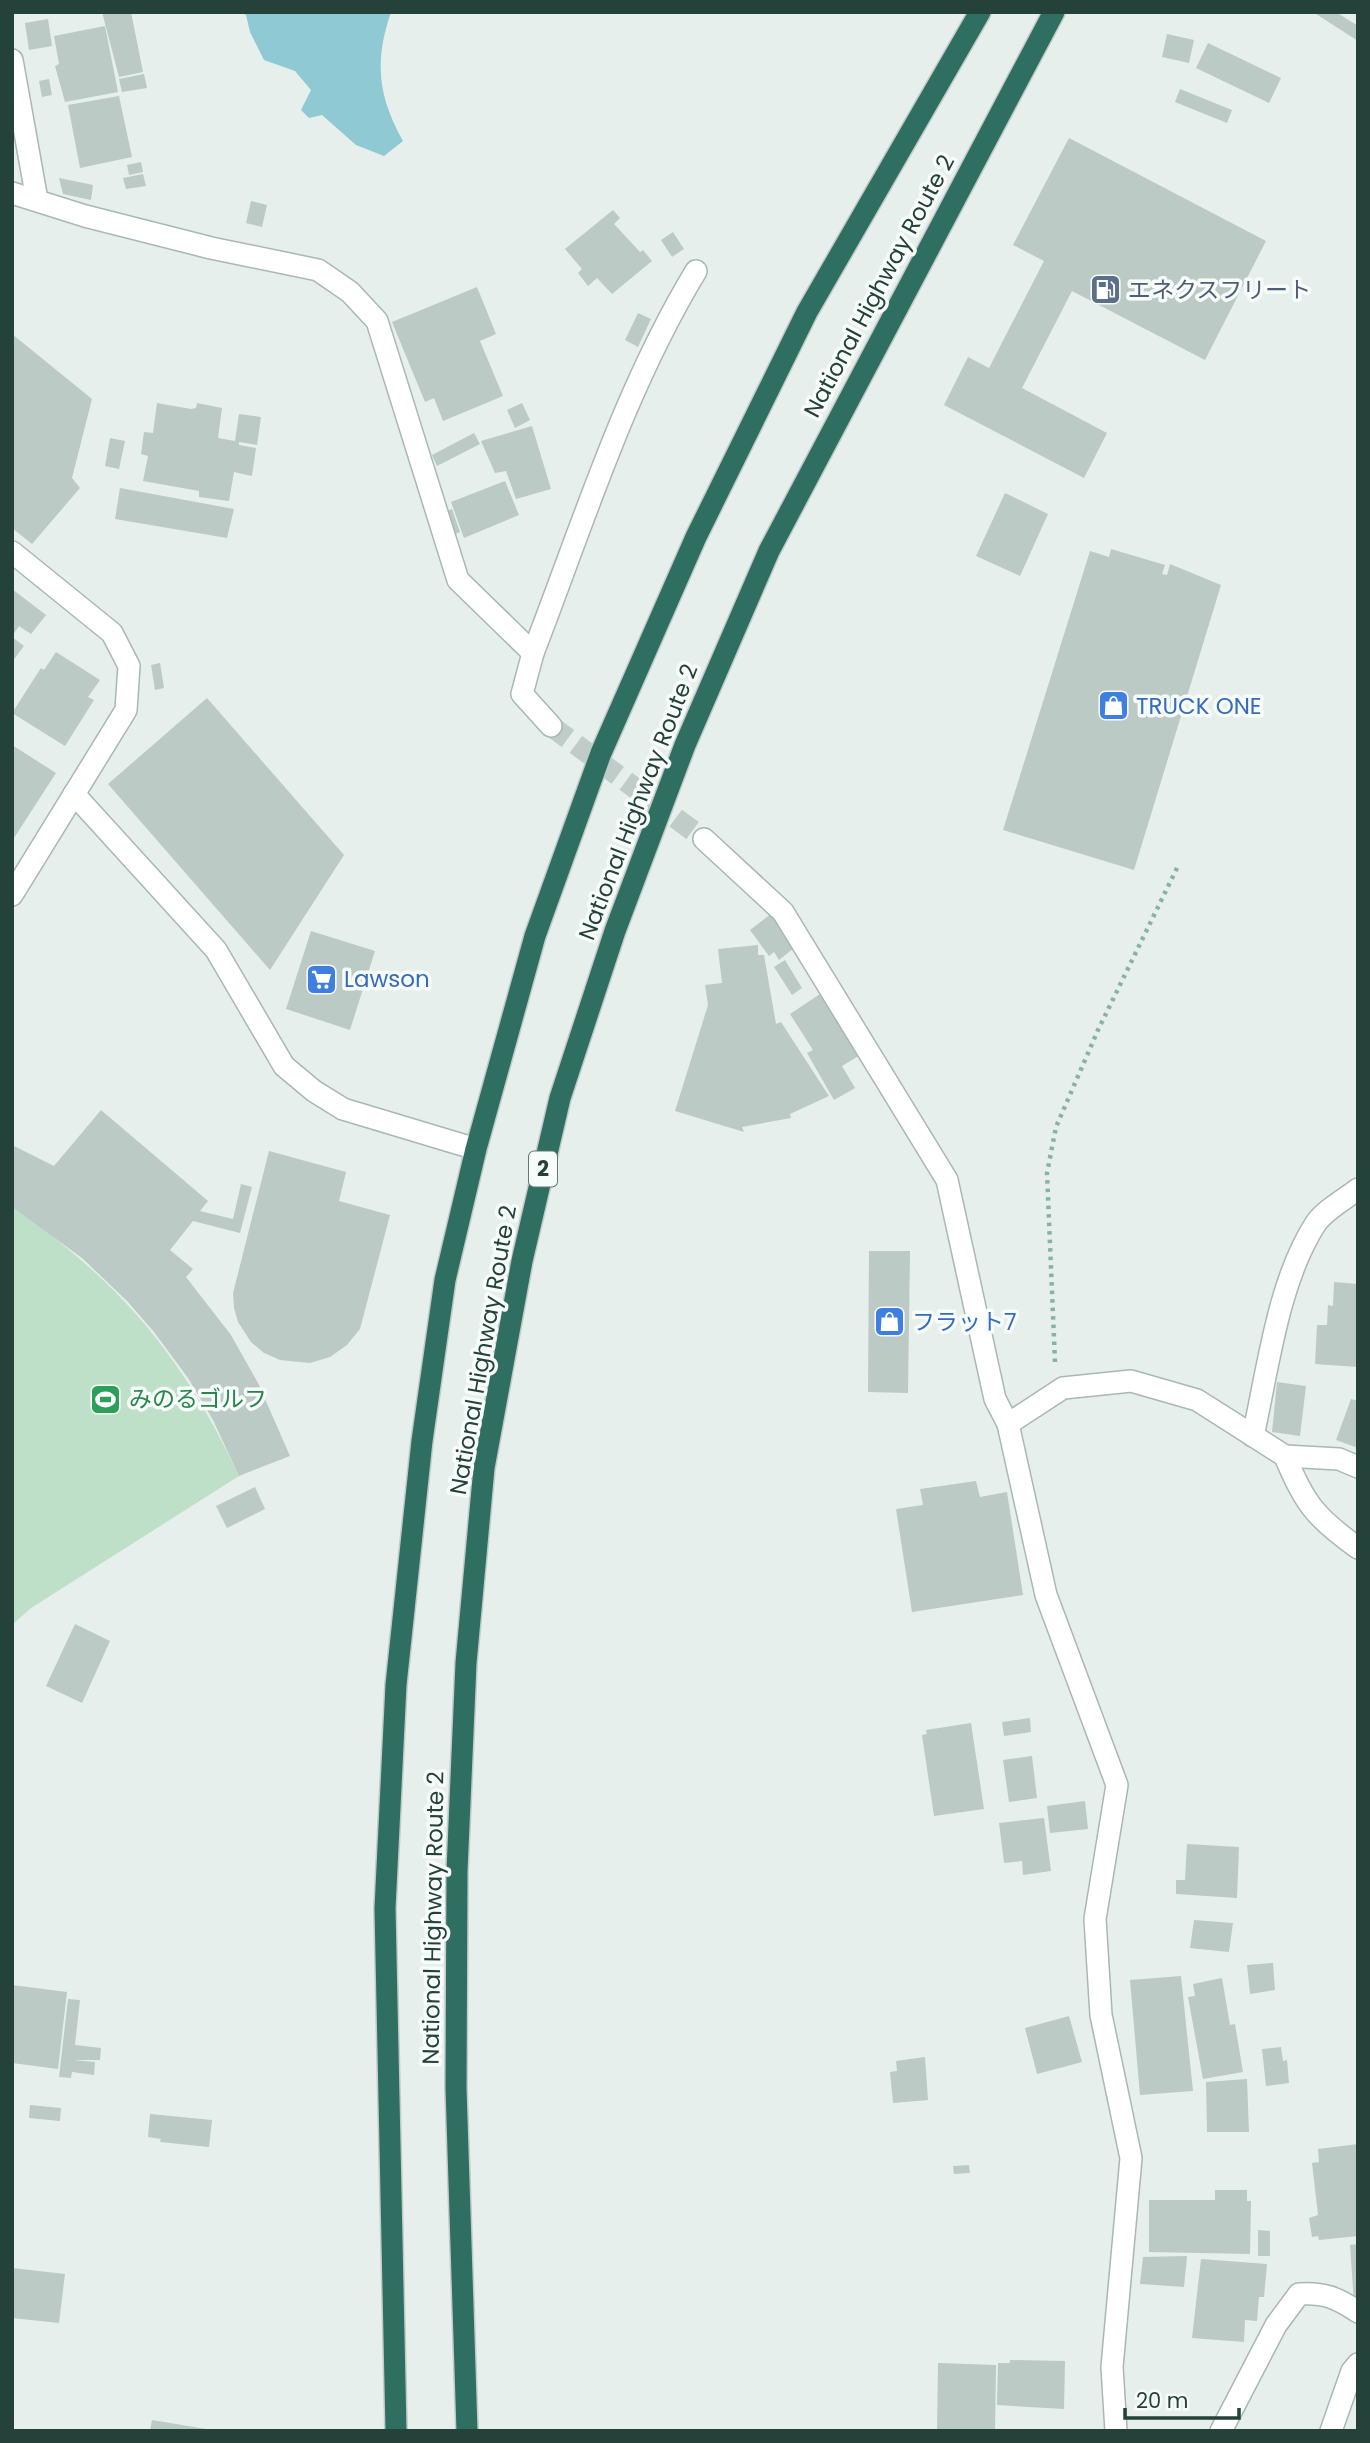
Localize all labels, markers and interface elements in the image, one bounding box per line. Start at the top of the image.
street label: National Highway Route 2 [796,149,962,423]
fuel station icon: エネクスフリート [1088,273,1122,307]
place label: エネクスフリート [1128,274,1311,306]
street label: National Highway Route 2 [571,659,705,945]
shop icon: TRUCK ONE [1096,689,1130,723]
place label: TRUCK ONE [1136,690,1262,722]
supermarket icon: Lawson [304,962,338,996]
place label: Lawson [344,963,430,995]
road number: 2 [529,1152,557,1186]
street label: National Highway Route 2 [442,1203,524,1497]
shop icon: フラット7 [872,1305,906,1339]
place label: フラット7 [912,1306,1017,1338]
sports icon: みのるゴルフ [89,1382,123,1416]
place label: みのるゴルフ [129,1383,267,1415]
street label: National Highway Route 2 [414,1771,452,2065]
scale bar [1125,2376,1239,2420]
text: 20 m [1136,2386,1189,2415]

